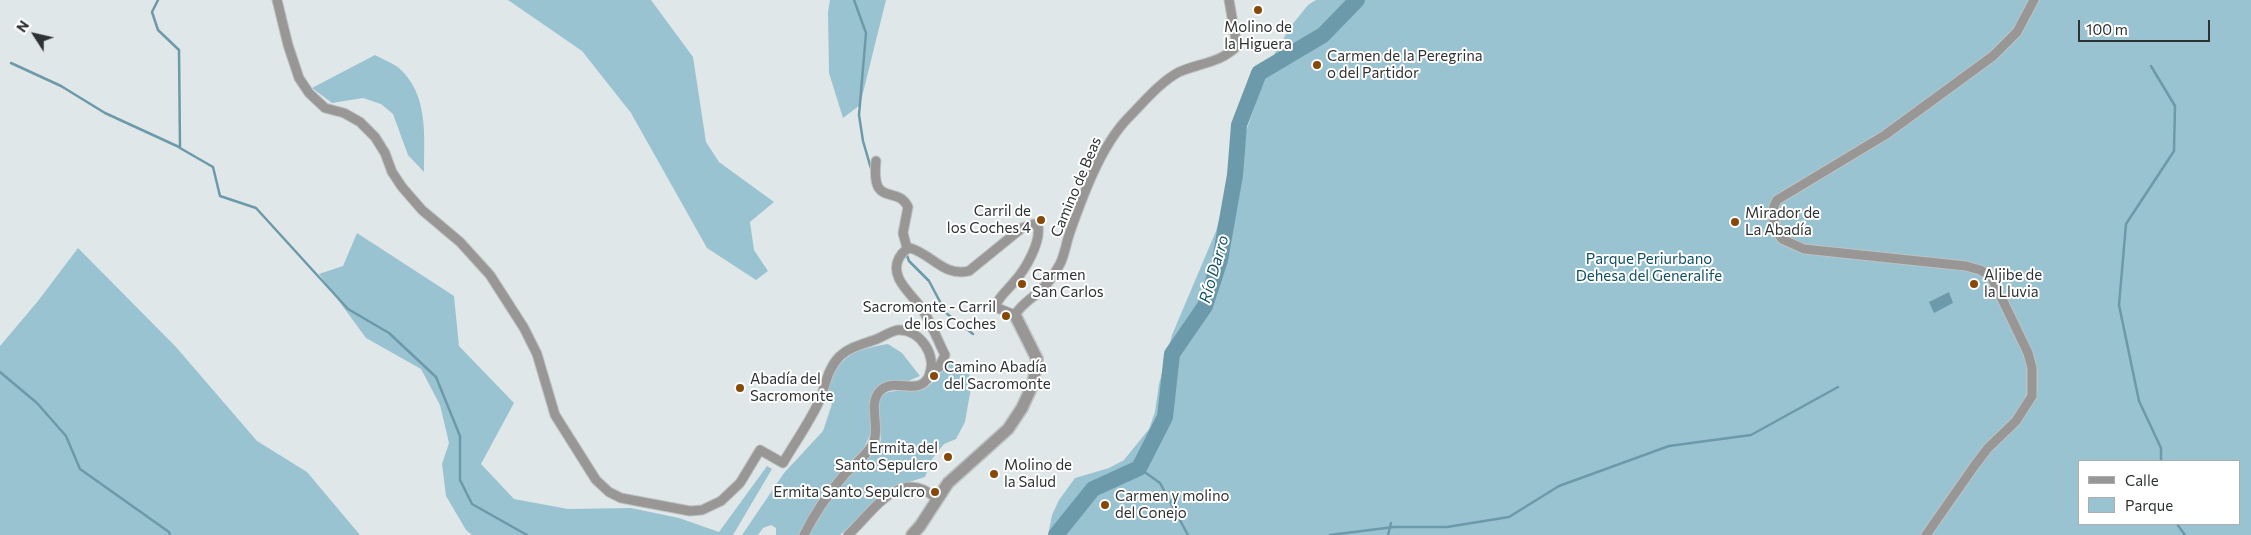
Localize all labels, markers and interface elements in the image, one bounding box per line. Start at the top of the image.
marker: Molino de la Higuera [1252,4,1264,16]
north arrow [10,10,60,60]
scale bar [2081,10,2214,42]
text: N [12,17,32,35]
place label: Molino de la Higuera [1224,18,1292,53]
text: 100 m [2086,20,2128,38]
place label: Carmen de la Peregrina o del Partidor [1327,47,1483,82]
marker: Carmen de la Peregrina o del Partidor [1311,59,1323,71]
street label: Camino de Beas [1047,134,1105,240]
place label: Carril de los Coches 4 [947,202,1031,237]
place label: Mirador de La Abadía [1745,204,1820,239]
marker: Carril de los Coches 4 [1035,214,1047,226]
marker: Mirador de La Abadía [1729,216,1741,228]
water label: Río Darro [1195,233,1233,305]
park label: Parque Periurbano Dehesa del Generalife [1576,250,1722,285]
place label: Carmen San Carlos [1032,266,1104,301]
place label: Aljibe de la Lluvia [1984,266,2042,301]
marker: Carmen San Carlos [1016,278,1028,290]
marker: Aljibe de la Lluvia [1968,278,1980,290]
place label: Sacromonte - Carril de los Coches [863,298,996,333]
marker: Sacromonte - Carril de los Coches [1000,310,1012,322]
place label: Camino Abadía del Sacromonte [944,358,1051,393]
place label: Abadía del Sacromonte [750,370,833,405]
marker: Camino Abadía del Sacromonte [928,370,940,382]
marker: Abadía del Sacromonte [734,382,746,394]
place label: Ermita del Santo Sepulcro [835,439,938,474]
marker: Ermita del Santo Sepulcro [942,451,954,463]
place label: Molino de la Salud [1004,456,1072,491]
legend [2078,460,2241,525]
marker: Molino de la Salud [988,468,1000,480]
text: Calle [2125,471,2159,489]
place label: Ermita Santo Sepulcro [773,483,925,501]
marker: Ermita Santo Sepulcro [929,486,941,498]
place label: Carmen y molino del Conejo [1115,487,1229,522]
text: Parque [2125,496,2173,514]
marker: Carmen y molino del Conejo [1099,499,1111,511]

